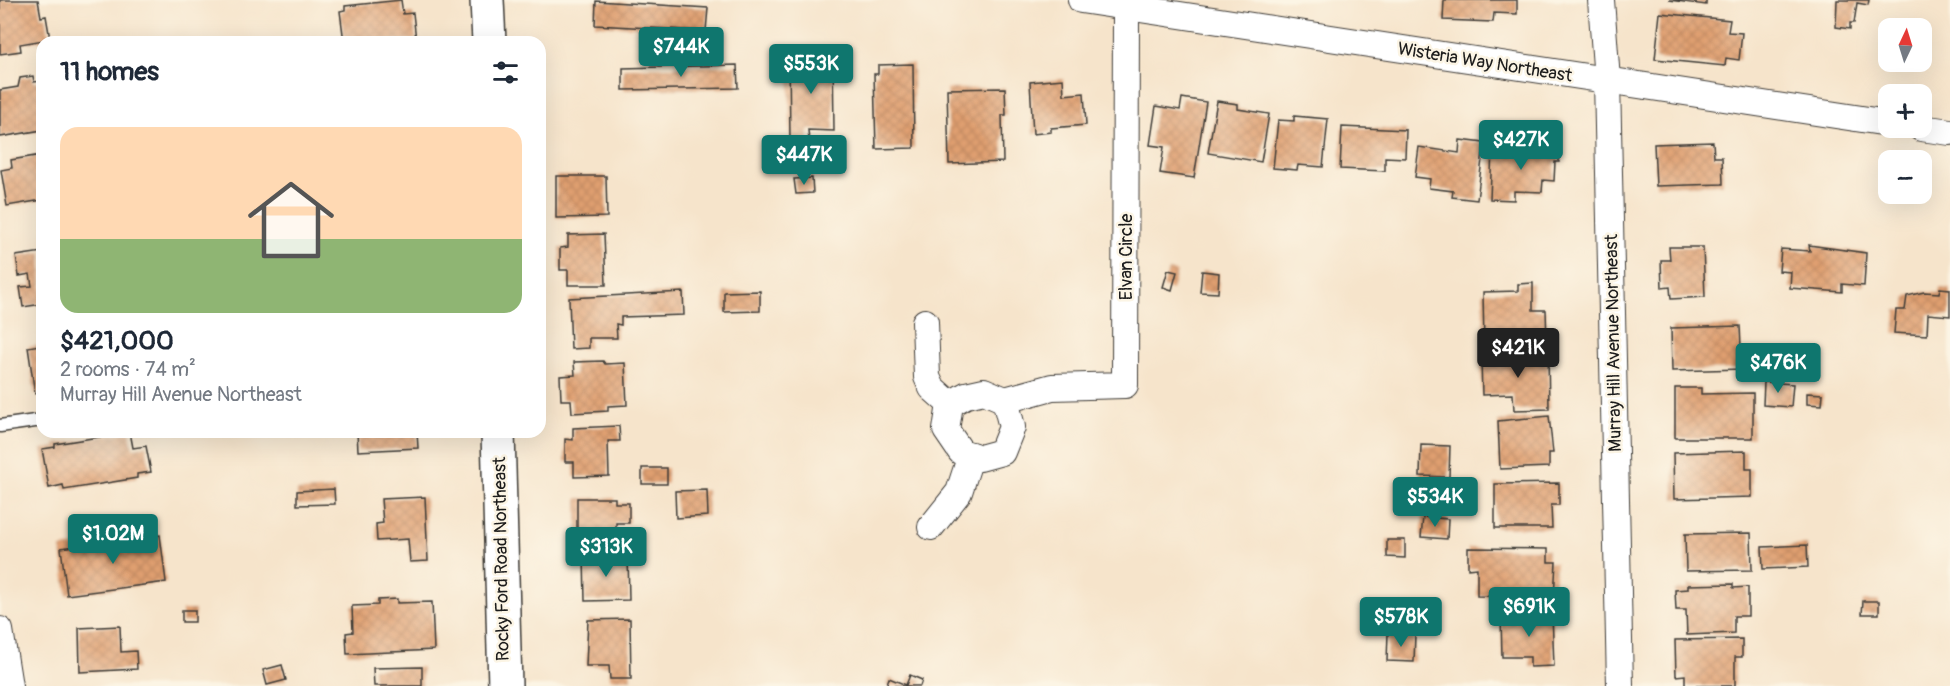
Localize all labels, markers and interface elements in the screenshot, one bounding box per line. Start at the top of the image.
north arrow [1878,18,1932,72]
map controls [1878,18,1932,204]
pin: $744K [639,27,723,78]
text: $744K [653,34,709,59]
street label: Wisteria Way Northeast [1396,37,1575,88]
pin: $553K [769,44,853,95]
text: $553K [783,51,839,76]
text: 11 homes [60,56,159,88]
icon: filters [489,56,522,89]
button: + [1878,84,1932,138]
pin: $427K [1479,120,1563,171]
text: $427K [1493,127,1549,152]
pin: $447K [762,135,846,186]
text: $447K [776,142,832,167]
button: − [1878,150,1932,204]
icon: home [237,166,345,274]
street label: Elvan Circle [1115,214,1138,300]
street label: Murray Hill Avenue Northeast [1600,233,1627,452]
text: $421,000 [60,325,174,357]
pin: $421K [1476,328,1560,379]
text: $421K [1491,335,1545,360]
pin: $476K [1736,343,1820,394]
text: $476K [1750,350,1806,375]
text: 2 rooms · 74 m² [60,357,196,382]
text: Murray Hill Avenue Northeast [60,382,302,407]
street label: Rocky Ford Road Northeast [488,456,515,661]
pin: $534K [1393,477,1477,528]
text: $534K [1407,484,1463,509]
pin: $1.02M [64,514,162,565]
text: $1.02M [82,521,144,546]
pin: $313K [564,527,648,578]
text: $313K [579,534,633,559]
pin: $691K [1487,587,1571,638]
text: $691K [1503,594,1555,619]
pin: $578K [1359,597,1443,648]
text: $578K [1374,604,1428,629]

